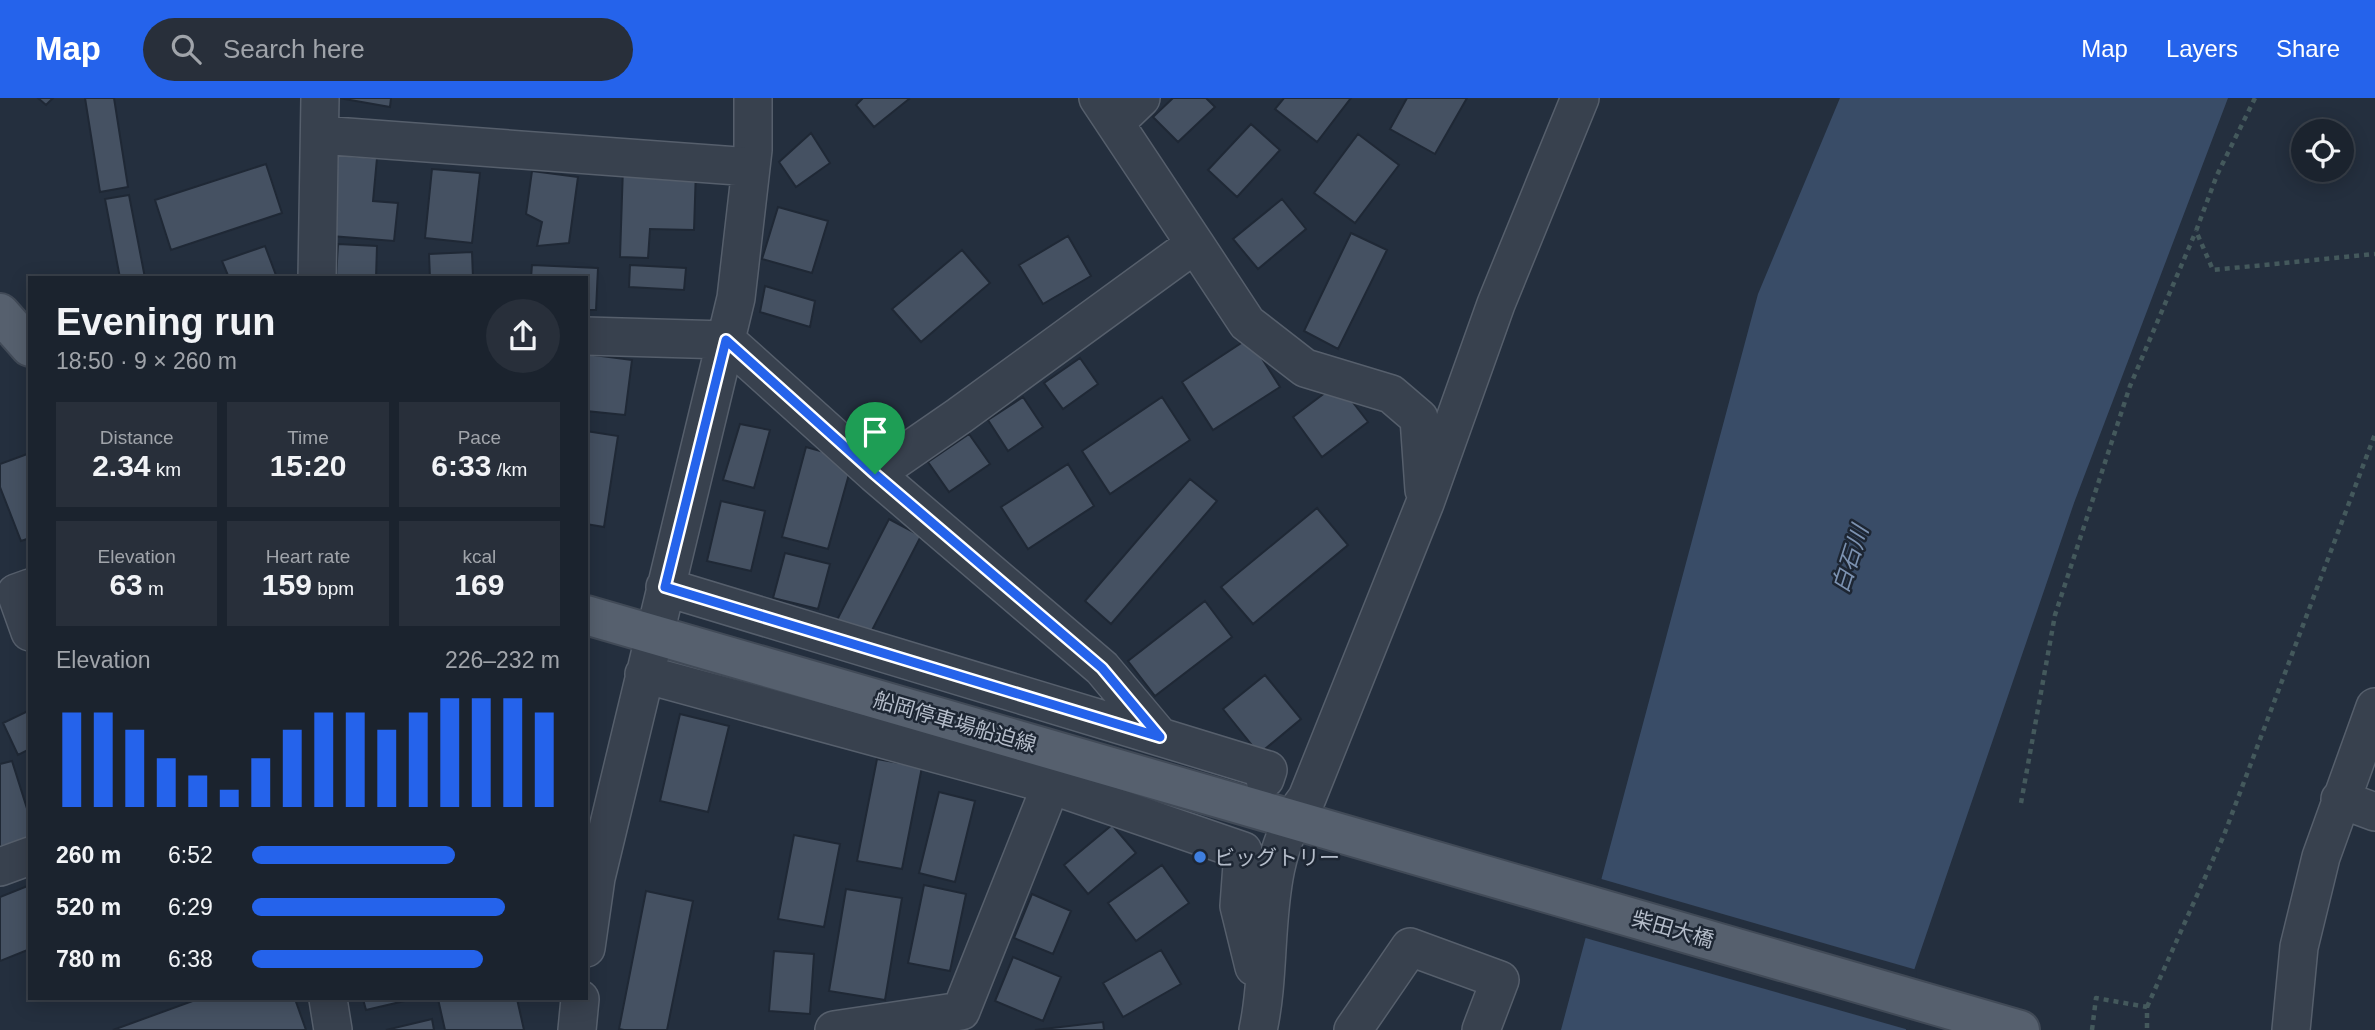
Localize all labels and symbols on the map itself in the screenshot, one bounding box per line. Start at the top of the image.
pin [845,402,905,474]
water label: 白石川 [1827,519,1874,596]
street label: 船岡停車場船迫線 [871,688,1039,756]
place label: ビッグトリー [1214,846,1340,869]
marker: ビッグトリー [1192,849,1208,865]
street label: 柴田大橋 [1629,906,1717,952]

